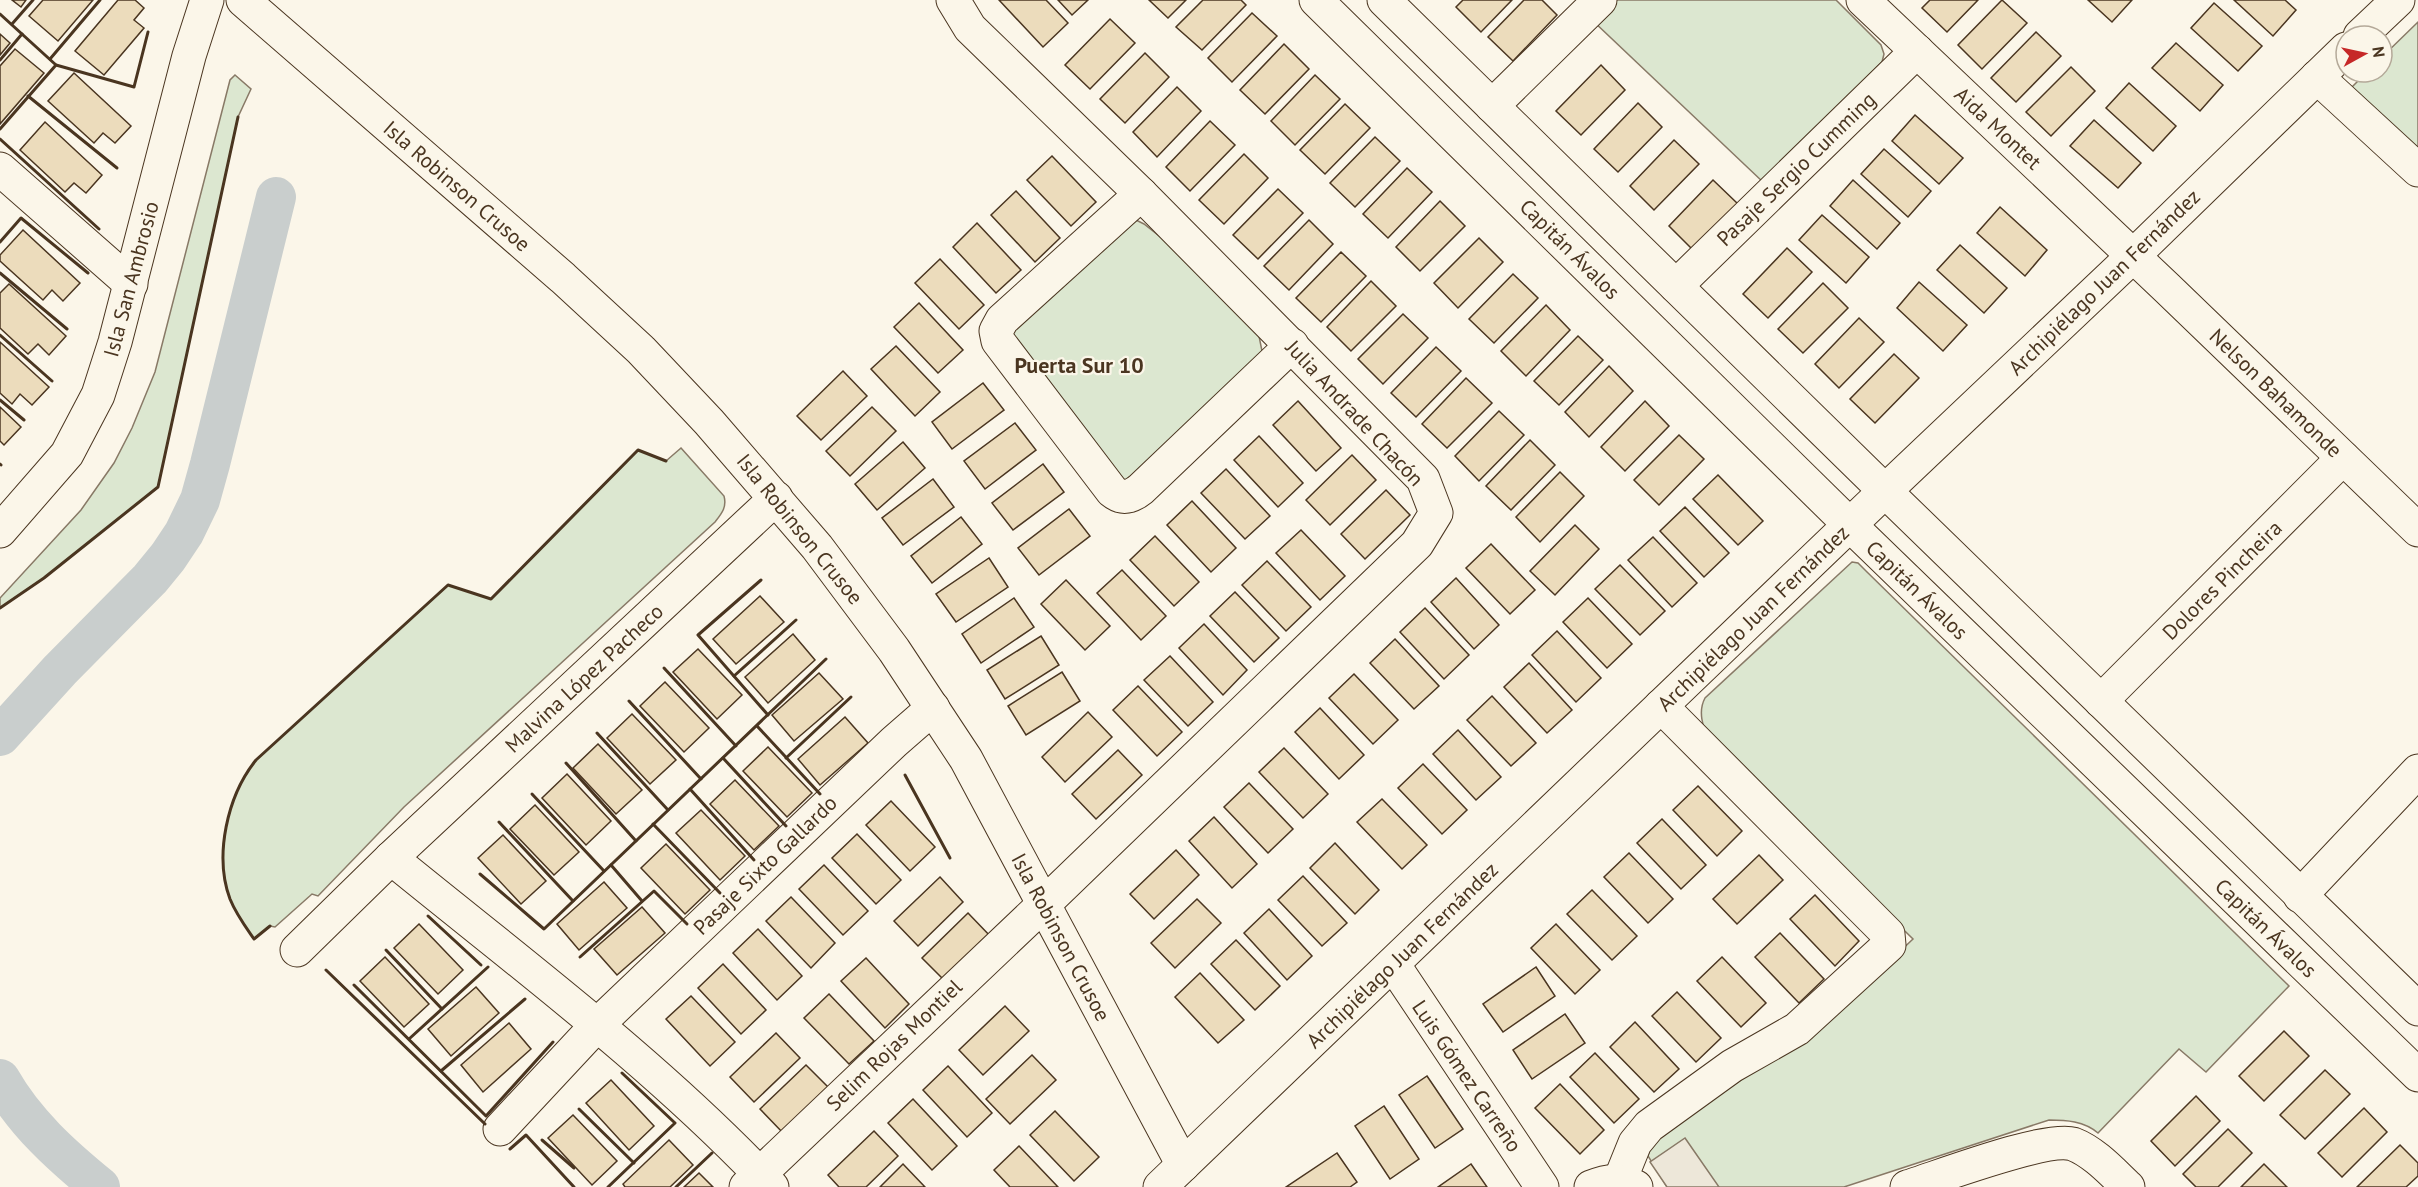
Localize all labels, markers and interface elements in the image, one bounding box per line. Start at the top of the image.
north arrow [2334,24,2394,84]
text: N [2368,45,2389,59]
street label: Aida Montet [1949,81,2047,175]
street label: Pasaje Sergio Cumming [1711,86,1881,252]
street label: Isla Robinson Crusoe [378,115,536,257]
street label: Archipiélago Juan Fernández [2002,183,2206,381]
street label: Capitán Ávalos [1514,193,1626,305]
street label: Isla San Ambrosio [97,198,165,360]
street label: Nelson Bahamonde [2204,323,2348,463]
street label: Julia Andrade Chacón [1280,333,1430,492]
district label: Puerta Sur 10 [1014,351,1144,379]
street label: Isla Robinson Crusoe [731,448,869,610]
street label: Dolores Pincheira [2156,514,2288,646]
street label: Archipiélago Juan Fernández [1651,519,1855,717]
street label: Capitán Ávalos [1860,535,1974,645]
street label: Malvina López Pacheco [499,598,669,758]
street label: Pasaje Sixto Gallardo [687,789,843,941]
street label: Isla Robinson Crusoe [1005,848,1117,1026]
street label: Archipiélago Juan Fernández [1300,856,1504,1054]
street label: Capitán Ávalos [2209,873,2323,983]
street label: Selim Rojas Montiel [820,973,968,1117]
street label: Luis Gómez Carreño [1406,995,1528,1157]

